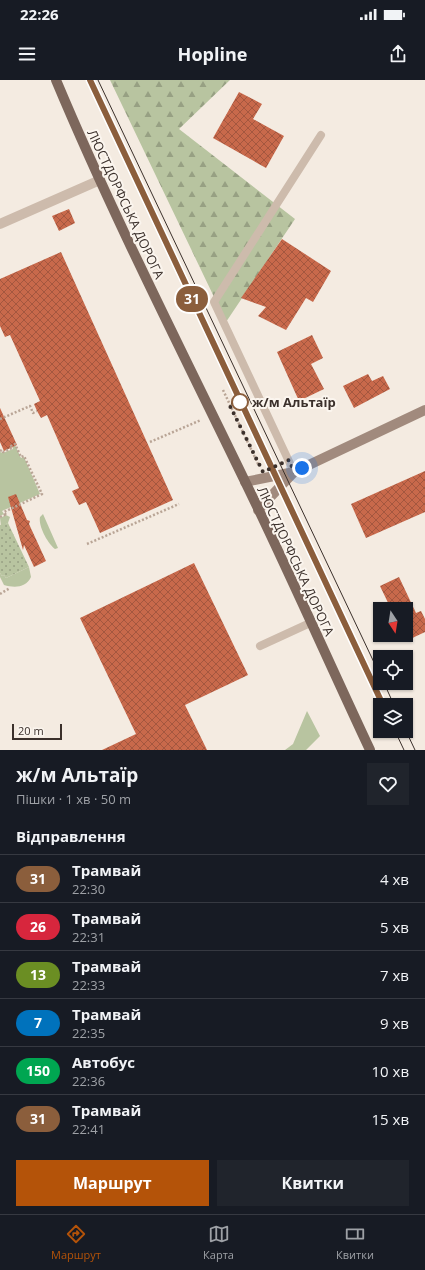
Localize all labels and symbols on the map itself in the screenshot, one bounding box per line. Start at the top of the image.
street label: ЛЮСТДОРФСЬКА ДОРОГА [83,126,169,282]
line badge: 31 [174,286,210,312]
marker: ж/м Альтаїр [231,393,249,411]
place label: ж/м Альтаїр [252,393,336,411]
your location [292,458,312,478]
street label: ЛЮСТДОРФСЬКА ДОРОГА [253,483,339,639]
north arrow [373,602,413,642]
scale bar [12,722,62,741]

